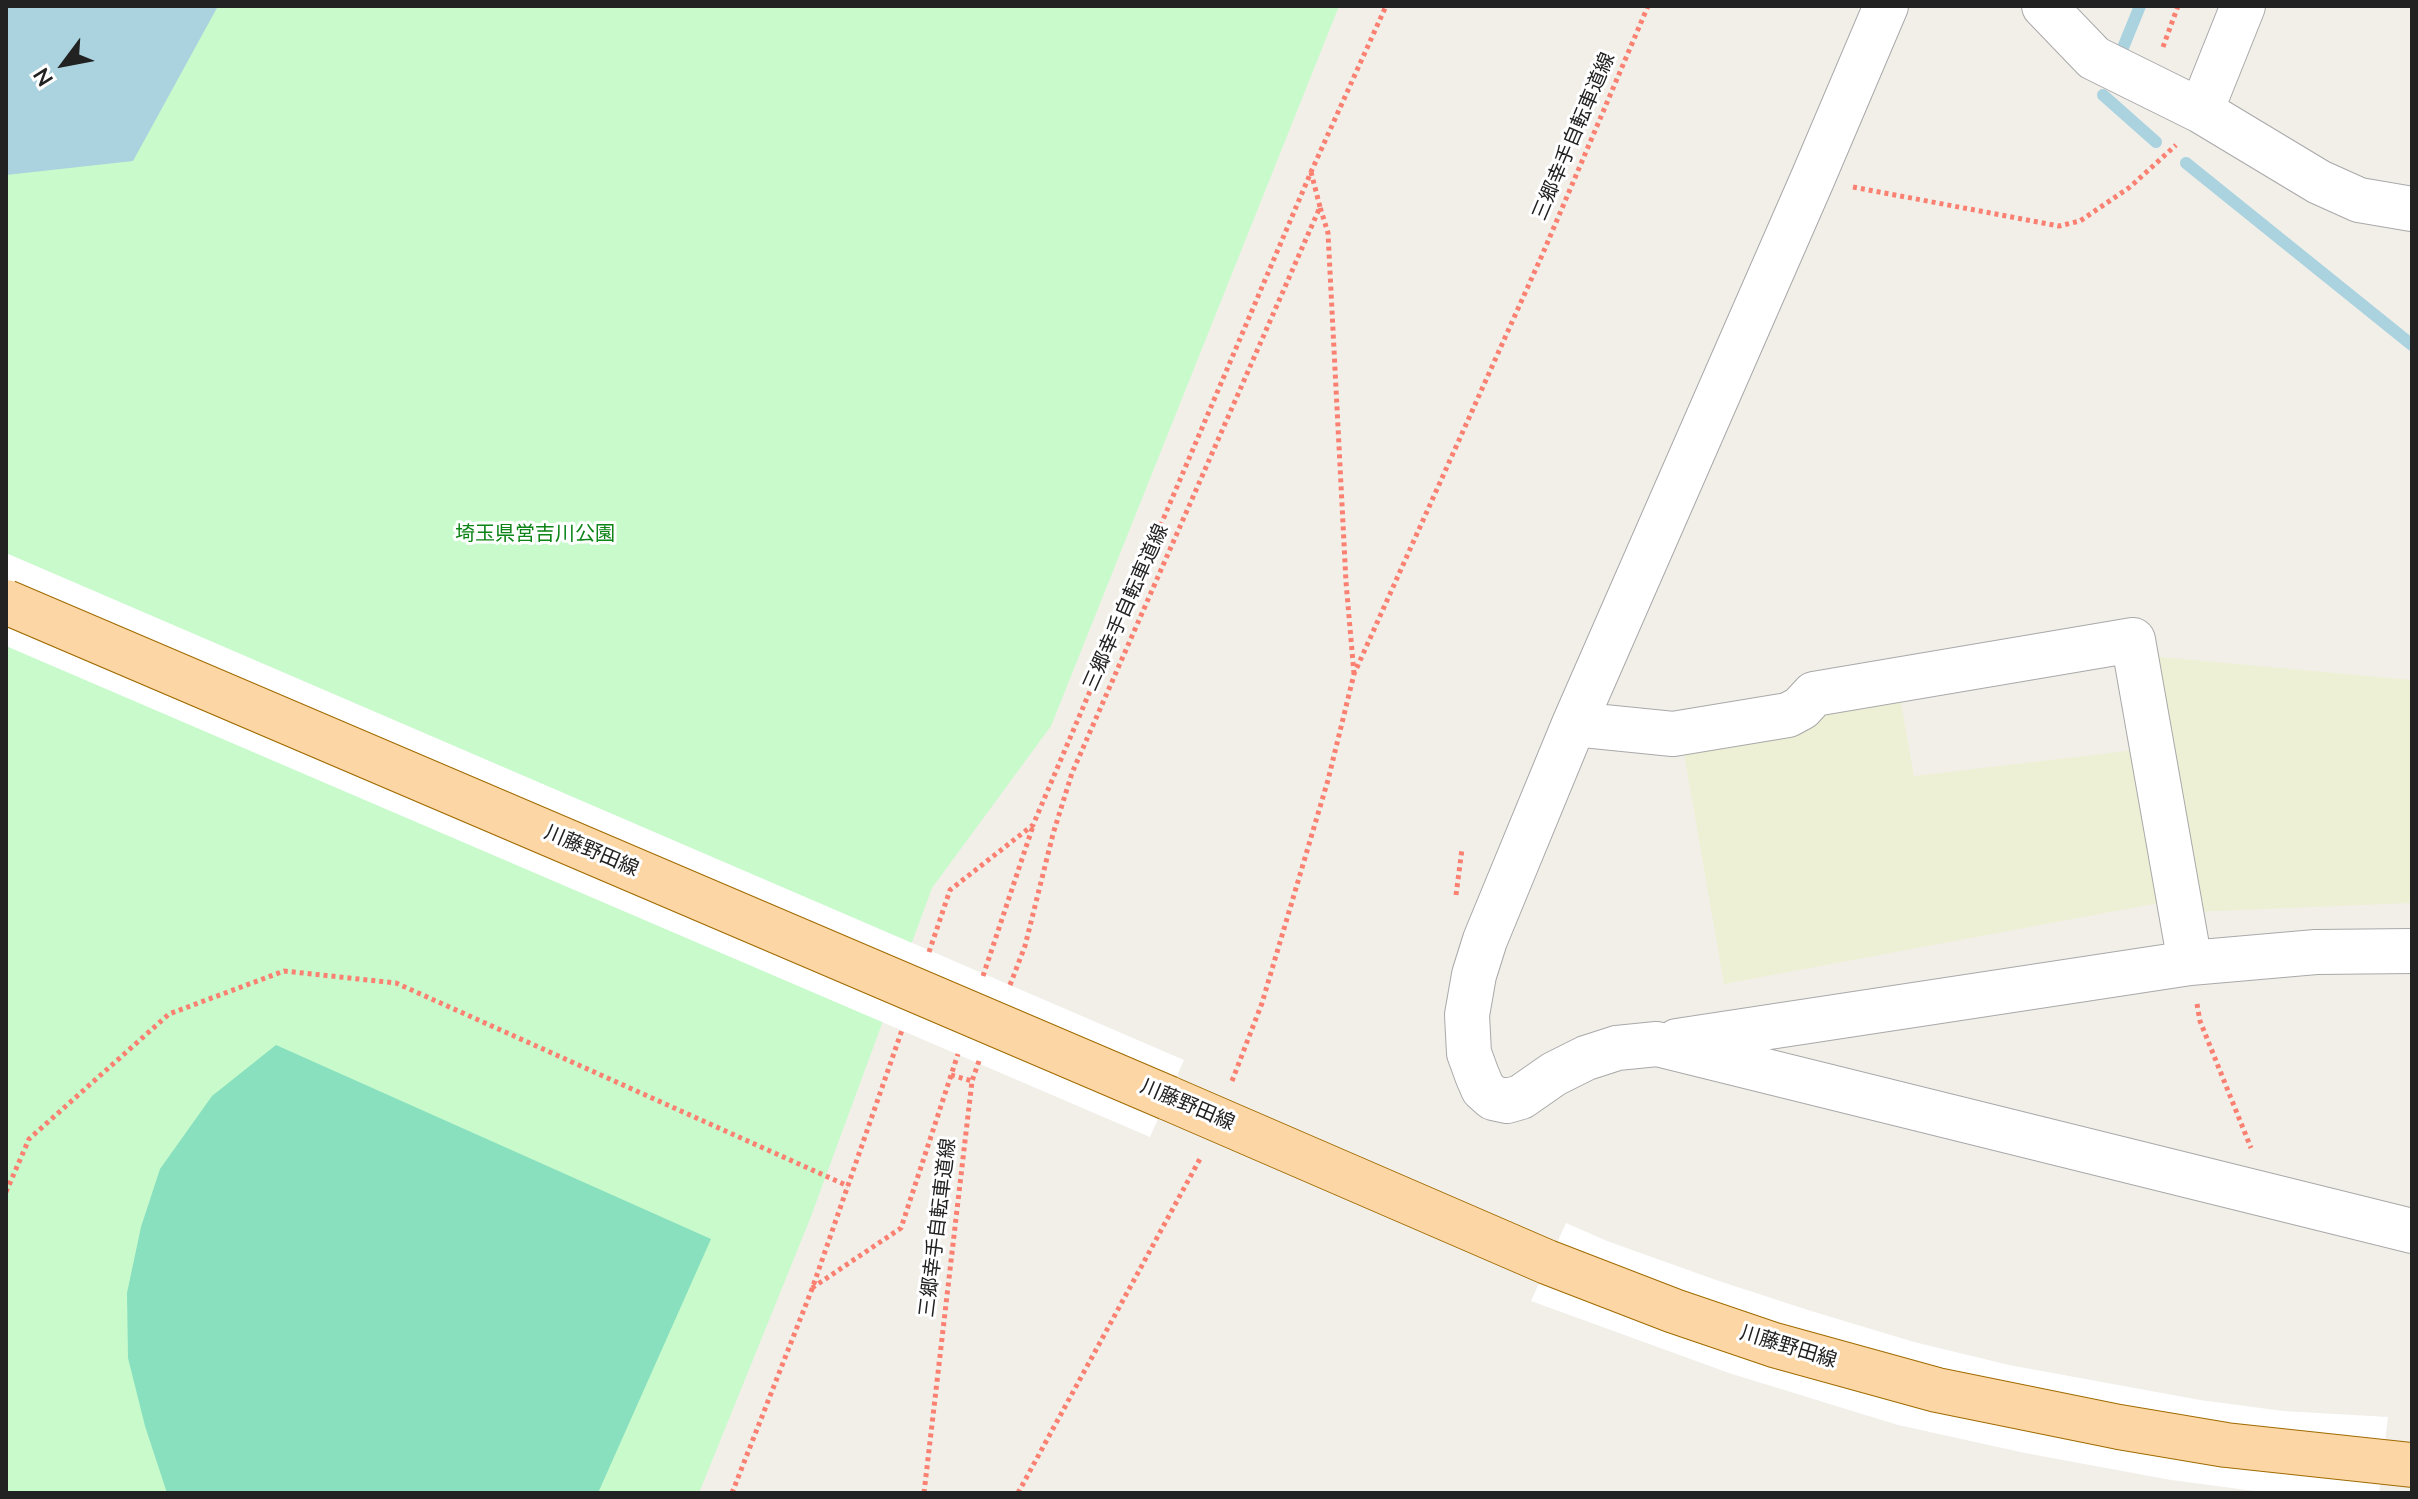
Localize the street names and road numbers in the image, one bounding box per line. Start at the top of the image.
street label: 三郷幸手自転車道線 [1529,49,1621,225]
street label: 三郷幸手自転車道線 [1079,521,1175,695]
street label: 川藤野田線 [540,821,642,883]
street label: 川藤野田線 [1136,1075,1238,1137]
street label: 三郷幸手自転車道線 [916,1137,962,1319]
street label: 川藤野田線 [1737,1322,1839,1374]

